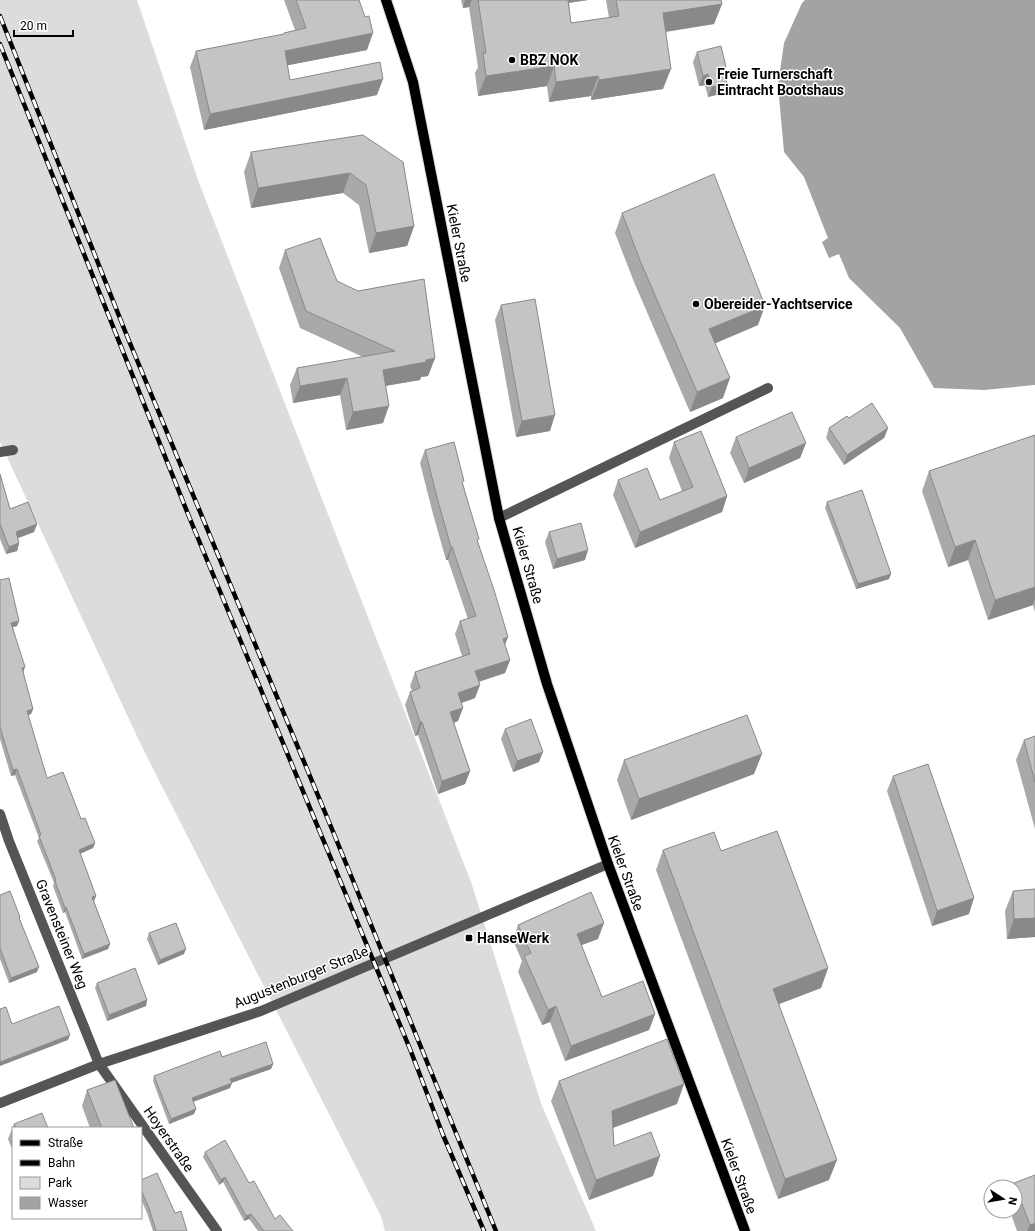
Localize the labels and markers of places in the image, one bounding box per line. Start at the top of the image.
place label: BBZ NOK [520,52,578,68]
marker: BBZ NOK [507,55,517,65]
place label: Freie Turnerschaft Eintracht Bootshaus [717,66,844,98]
marker: Freie Turnerschaft Eintracht Bootshaus [704,77,714,87]
place label: Obereider-Yachtservice [704,296,853,312]
marker: Obereider-Yachtservice [691,299,701,309]
place label: HanseWerk [477,930,550,946]
marker: HanseWerk [464,933,474,943]

